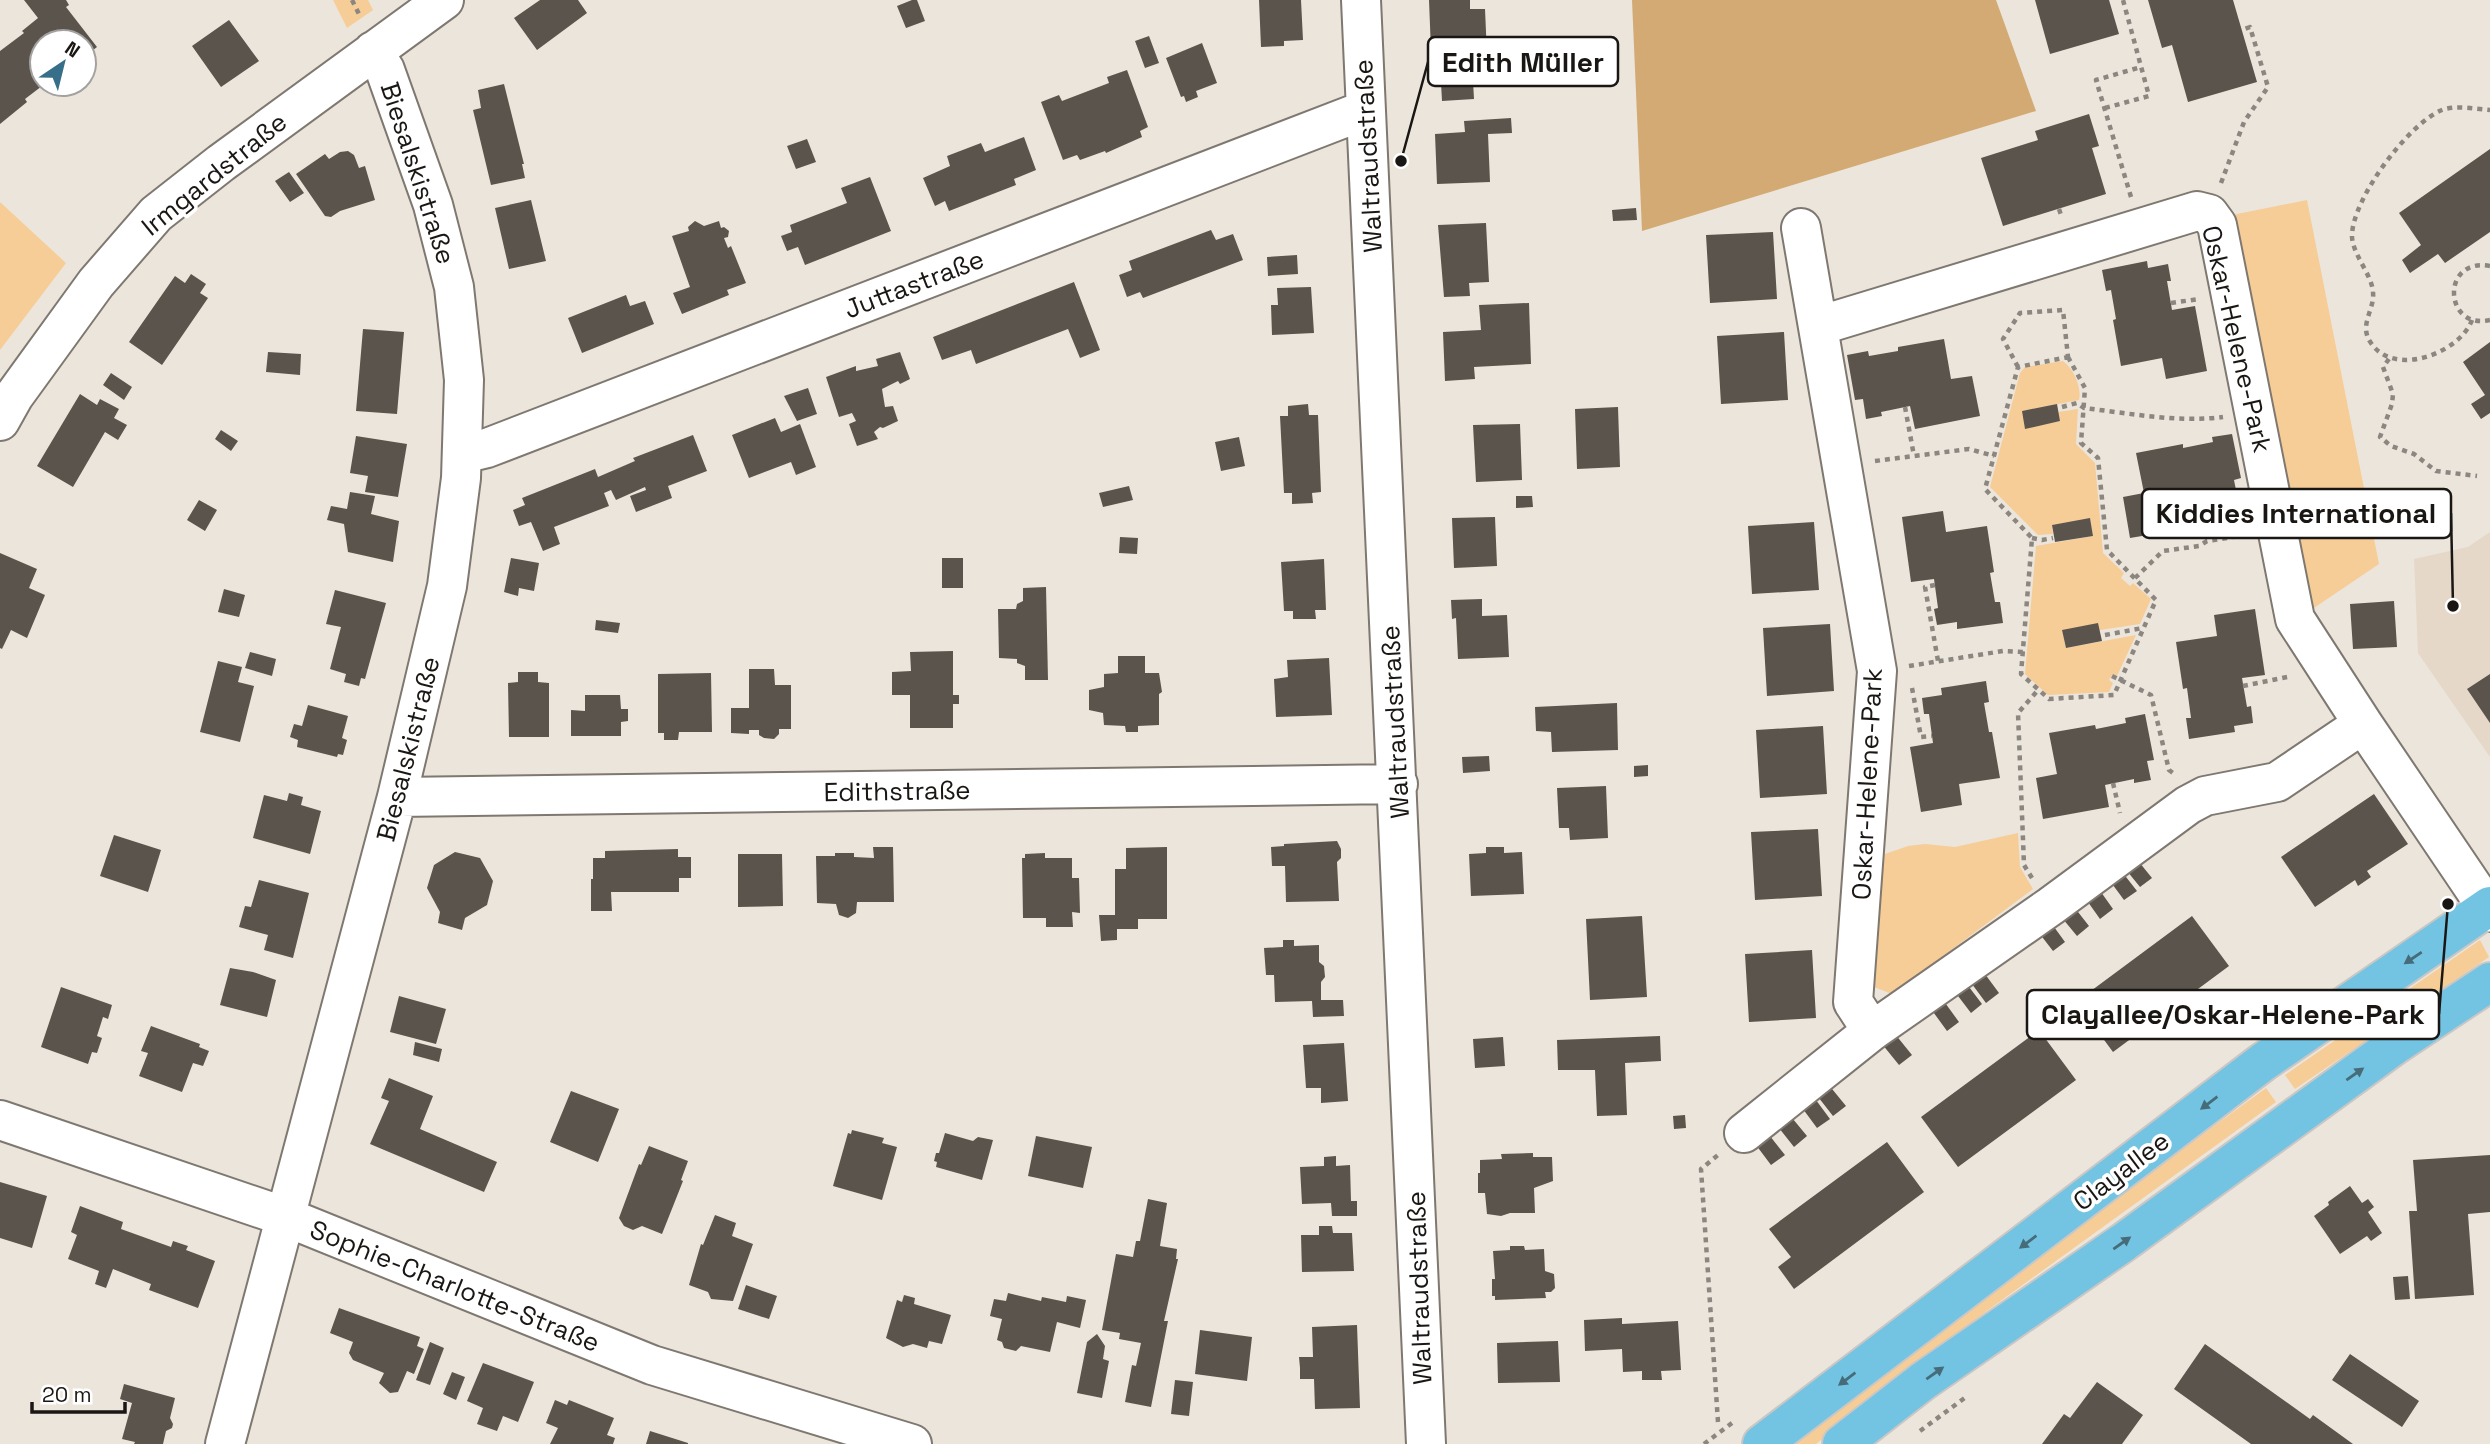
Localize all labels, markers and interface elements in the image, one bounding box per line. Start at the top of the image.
north arrow [28,28,98,98]
text: N [60,36,85,63]
callout: Edith Müller [1428,37,1618,86]
text: Edith Müller [1442,44,1604,80]
street label: Waltraudstraße [1346,58,1390,254]
street label: Biesalskistraße [373,78,463,268]
street label: Irmgardstraße [134,105,294,243]
street label: Oskar-Helene-Park [2194,222,2280,456]
street label: Juttastraße [839,242,989,326]
callout: Kiddies International [2142,489,2451,538]
text: Kiddies International [2156,495,2436,531]
street label: Waltraudstraße [1373,624,1417,820]
street label: Biesalskistraße [369,653,447,845]
street label: Oskar-Helene-Park [1844,667,1890,901]
street label: Edithstraße [823,773,971,809]
one-way arrow [2403,951,2423,964]
callout: Clayallee/Oskar-Helene-Park [2027,990,2439,1039]
text: Clayallee/Oskar-Helene-Park [2041,996,2425,1032]
one-way arrow [2346,1067,2364,1081]
one-way arrow [2200,1096,2218,1111]
street label: Clayallee [2066,1124,2176,1218]
street label: Waltraudstraße [1399,1191,1439,1385]
street label: Sophie-Charlotte-Straße [305,1212,605,1360]
one-way arrow [2019,1234,2037,1249]
one-way arrow [2113,1236,2131,1250]
one-way arrow [1926,1366,1944,1380]
scale bar [32,1370,124,1414]
one-way arrow [1838,1372,1856,1387]
text: 20 m [42,1381,92,1408]

